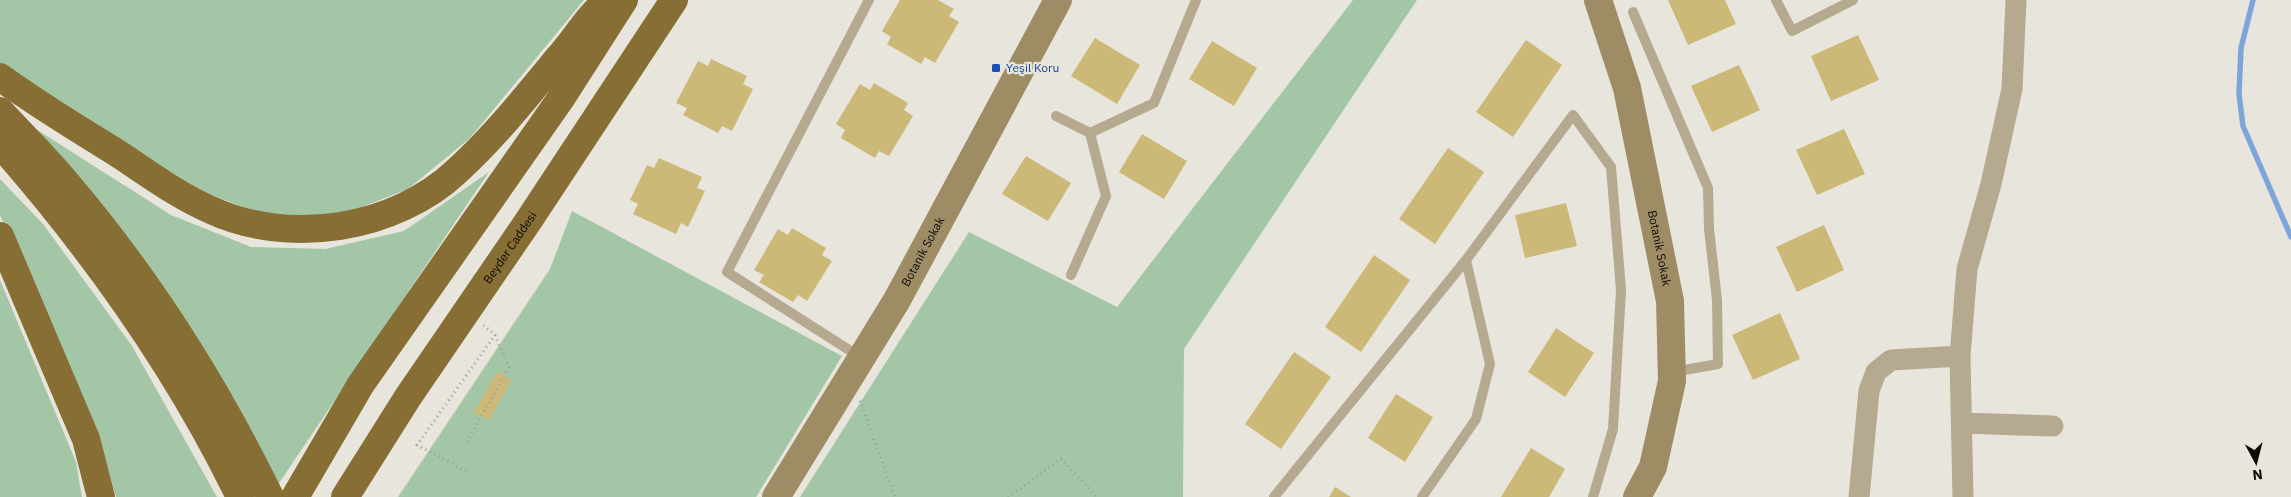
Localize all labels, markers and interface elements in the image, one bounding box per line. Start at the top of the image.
place label: Yeşil Koru [1006,60,1059,75]
marker: Yeşil Koru [990,62,1002,74]
street label: Beyder Caddesi [480,208,540,287]
street label: Botanik Sokak [1645,209,1675,288]
street label: Botanik Sokak [898,213,948,289]
north arrow [2231,437,2281,487]
text: N [2251,465,2264,484]

